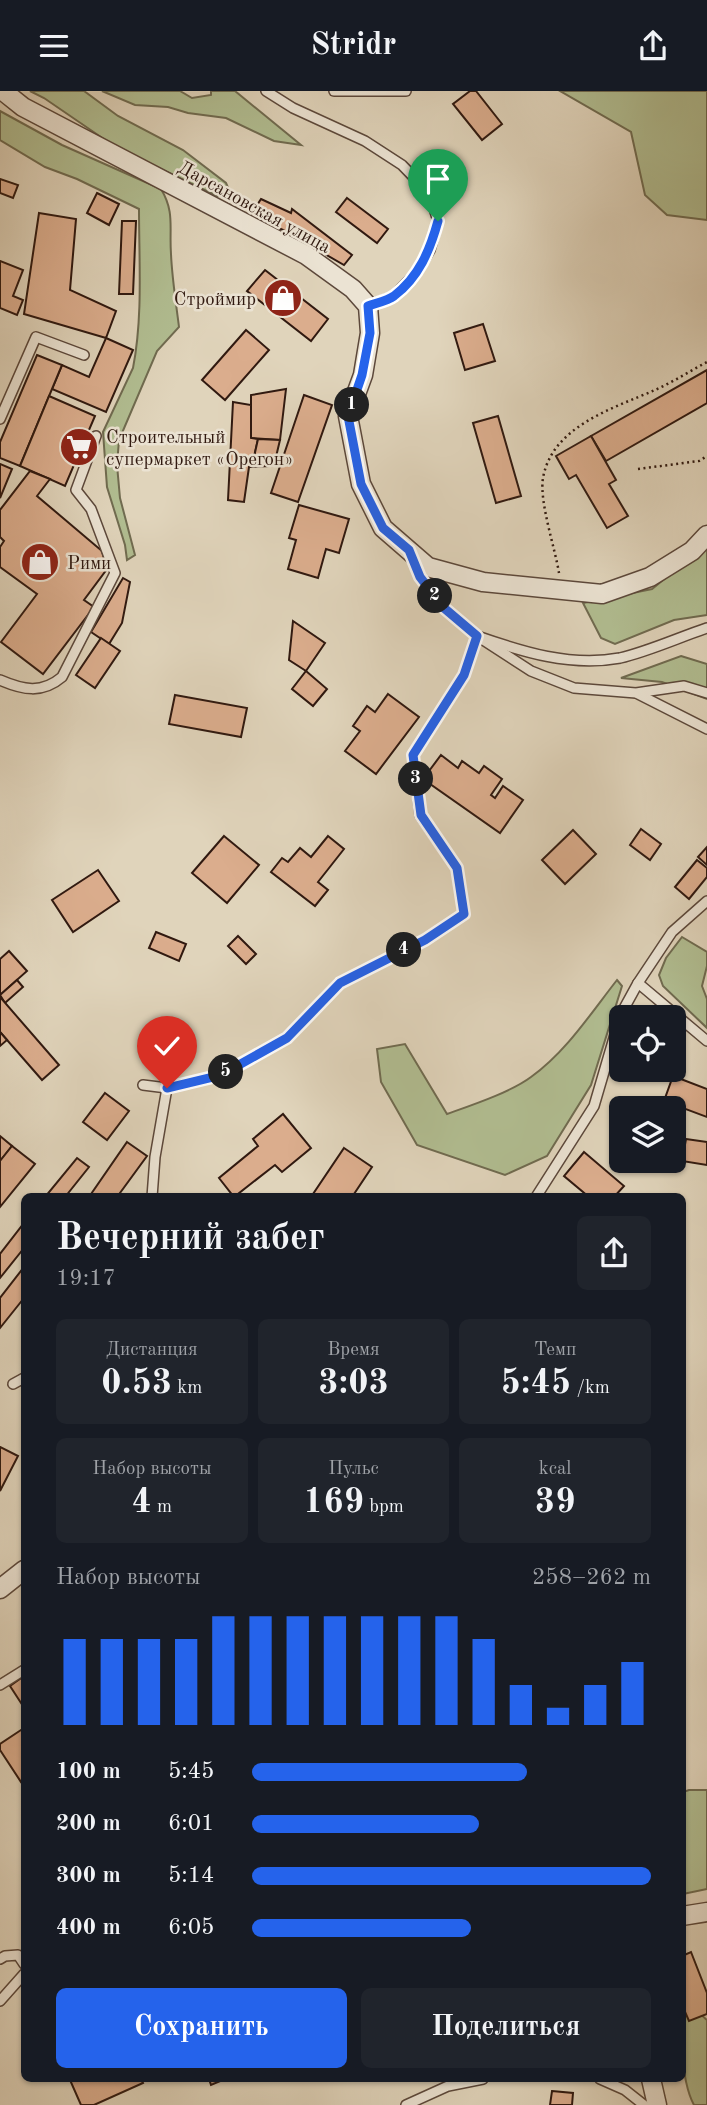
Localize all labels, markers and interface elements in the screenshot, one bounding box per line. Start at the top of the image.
icon: menu [35,27,73,65]
icon: share [634,27,672,65]
text: Stridr [311,30,396,62]
pin [408,149,468,221]
street label: Дарсановская улица [174,158,334,258]
icon: arrive [419,160,457,198]
shop icon: Строймир [262,277,304,319]
place label: Строймир [174,291,256,310]
pin: 1 [334,387,370,423]
text: 1 [346,395,357,414]
supermarket icon: Строительный супермаркет «Орегон» [58,426,100,468]
place label: Строительный супермаркет «Орегон» [106,429,293,470]
shop icon: Рими [19,541,61,583]
place label: Рими [67,555,111,574]
pin: 2 [418,579,452,613]
text: 2 [429,586,440,605]
pin: 3 [398,761,434,797]
text: 3 [410,769,421,788]
pin: 4 [386,933,422,967]
text: 4 [398,940,409,959]
map controls [609,1005,686,1173]
button: locate [609,1005,686,1082]
pin [137,1016,197,1088]
icon: check [148,1027,186,1065]
pin: 5 [208,1055,244,1089]
text: 5 [220,1062,231,1081]
button: layers [609,1096,686,1173]
button: share [577,1216,651,1290]
text: Вечерний забег [56,1220,325,1258]
text: 19:17 [56,1267,116,1290]
text: Дистанция [106,1341,198,1360]
text: Время [327,1341,380,1360]
text: Темп [534,1341,576,1360]
text: 0.53 [101,1366,172,1401]
text: 3:03 [318,1366,389,1401]
text: 5:45 [500,1366,571,1401]
text: km [172,1379,202,1398]
text: /km [571,1379,610,1398]
text: Набор высоты [92,1460,211,1479]
text: Пульс [328,1460,379,1479]
text: kcal [539,1460,572,1479]
text: 4 [131,1485,152,1520]
text: 169 [303,1485,364,1520]
text: 39 [535,1485,575,1520]
text: m [152,1498,172,1517]
text: bpm [364,1498,404,1517]
text: Набор высоты [56,1566,200,1589]
text: 258–262 m [532,1566,651,1589]
text: 100 m [56,1760,121,1783]
text: 5:45 [168,1760,214,1783]
text: 200 m [56,1812,121,1835]
text: 6:01 [168,1812,214,1835]
text: 300 m [56,1864,121,1887]
text: 5:14 [168,1864,214,1887]
text: 400 m [56,1916,121,1939]
text: 6:05 [168,1916,214,1939]
button: Сохранить [56,1988,347,2068]
button: Поделиться [361,1988,651,2068]

